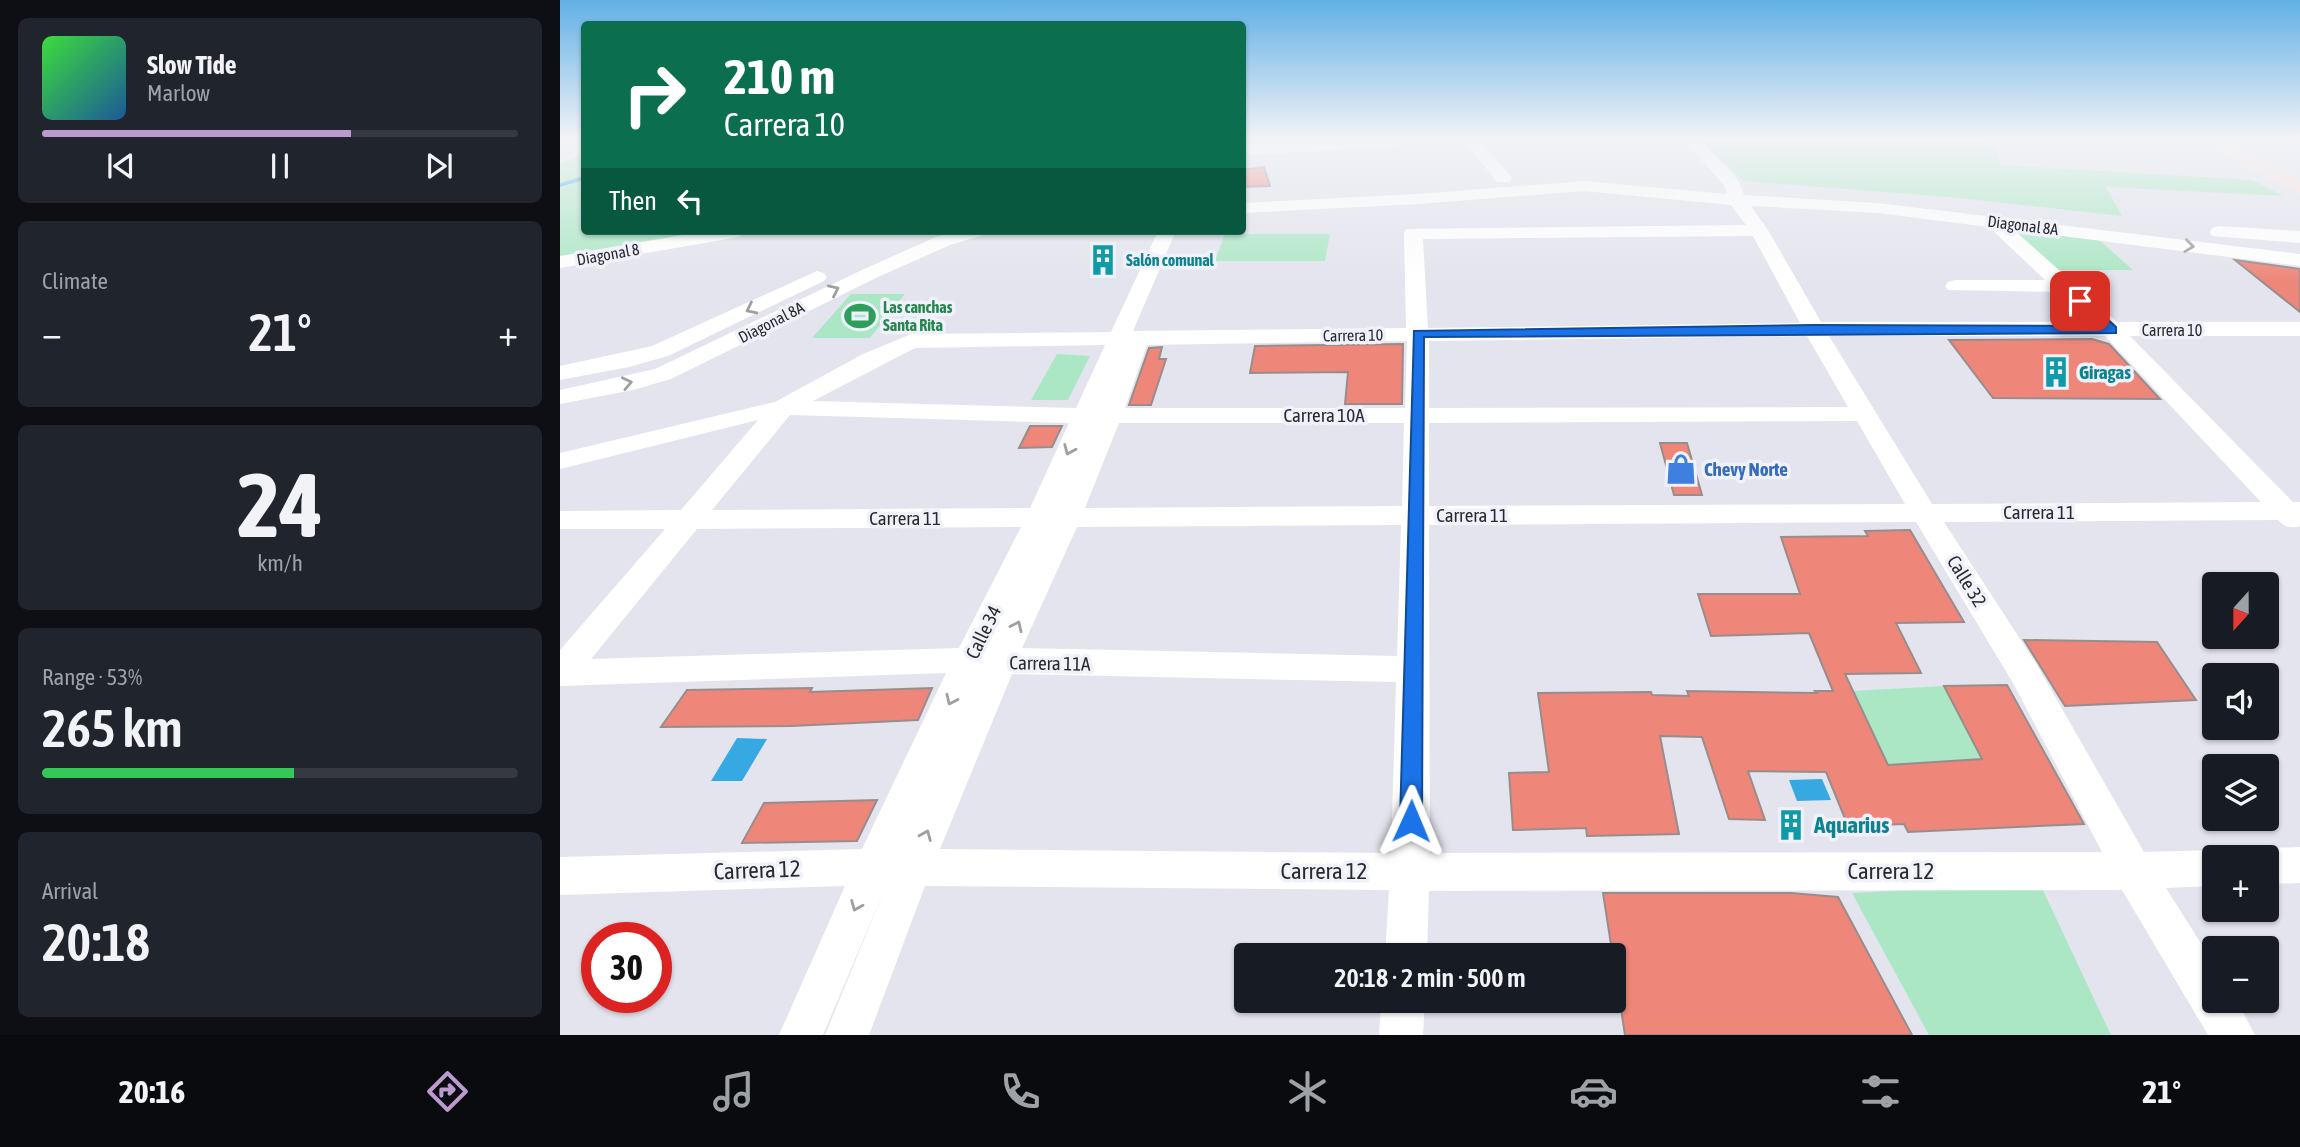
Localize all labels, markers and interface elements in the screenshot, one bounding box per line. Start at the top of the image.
text: 210 m [724,48,835,104]
icon: right [609,49,700,140]
text: Slow Tide [147,50,237,80]
text: Marlow [147,80,210,106]
text: Carrera 10 [724,106,845,143]
icon: previous [102,147,140,185]
icon: pause [261,147,299,185]
icon: next [420,147,458,185]
icon: left [671,182,709,220]
text: Then [609,186,657,216]
street label: Diagonal 8A [1986,212,2060,239]
one-way arrow [2183,238,2195,253]
street label: Diagonal 8 [575,240,641,269]
building icon: Salón comunal [1086,243,1120,277]
place label: Salón comunal [1126,251,1215,269]
text: Climate [42,268,108,294]
pin [2050,271,2110,331]
icon: arrive [2061,282,2099,320]
one-way arrow [827,284,839,298]
street label: Diagonal 8A [735,298,807,347]
place label: Las canchas Santa Rita [883,298,953,334]
sports icon: Las canchas Santa Rita [843,299,877,333]
one-way arrow [746,301,758,315]
text: 21° [248,302,312,362]
text: − [42,311,62,354]
text: + [498,311,518,354]
street label: Carrera 10 [2142,321,2202,339]
street label: Carrera 10 [1323,325,1383,345]
building icon: Giragas [2039,355,2073,389]
place label: Giragas [2079,361,2131,383]
one-way arrow [621,377,633,392]
street label: Carrera 10A [1283,404,1365,426]
one-way arrow [1063,442,1077,455]
text: 24 [237,452,323,556]
shop icon: Chevy Norte [1664,452,1698,486]
place label: Chevy Norte [1704,458,1788,480]
street label: Carrera 11 [2003,501,2075,523]
street label: Carrera 11 [1436,504,1508,526]
street label: Carrera 11 [869,507,941,529]
text: km/h [257,550,303,576]
street label: Calle 32 [1943,551,1991,611]
north arrow [2202,572,2278,649]
map controls [2202,572,2279,1013]
street label: Calle 34 [961,602,1005,662]
one-way arrow [1009,621,1023,633]
street label: Carrera 11A [1009,651,1091,675]
button: sound [2202,663,2279,740]
text: Range · 53% [42,664,142,690]
one-way arrow [945,692,959,705]
text: 265 km [42,698,183,758]
button: layers [2202,754,2279,831]
position arrow [1374,784,1448,858]
building icon: Aquarius [1774,808,1808,842]
place label: Aquarius [1813,812,1889,838]
one-way arrow [918,830,932,842]
button: + [2202,845,2279,922]
street label: Carrera 12 [713,855,801,885]
street label: Carrera 12 [1281,858,1367,884]
street label: Carrera 12 [1848,858,1934,884]
text: Arrival [42,878,98,904]
one-way arrow [850,899,864,912]
text: 20:18 [42,912,150,972]
speed limit sign: 30 [581,922,672,1013]
button: − [2202,936,2279,1013]
text: 20:18 · 2 min · 500 m [1334,963,1526,993]
icon: directions [423,1067,472,1116]
icon: music [709,1067,758,1116]
icon: phone [996,1067,1045,1116]
icon: climate [1283,1067,1332,1116]
icon: car [1569,1067,1618,1116]
icon: filters [1856,1067,1905,1116]
text: 20:16 [119,1073,185,1110]
text: 21° [2142,1073,2181,1110]

